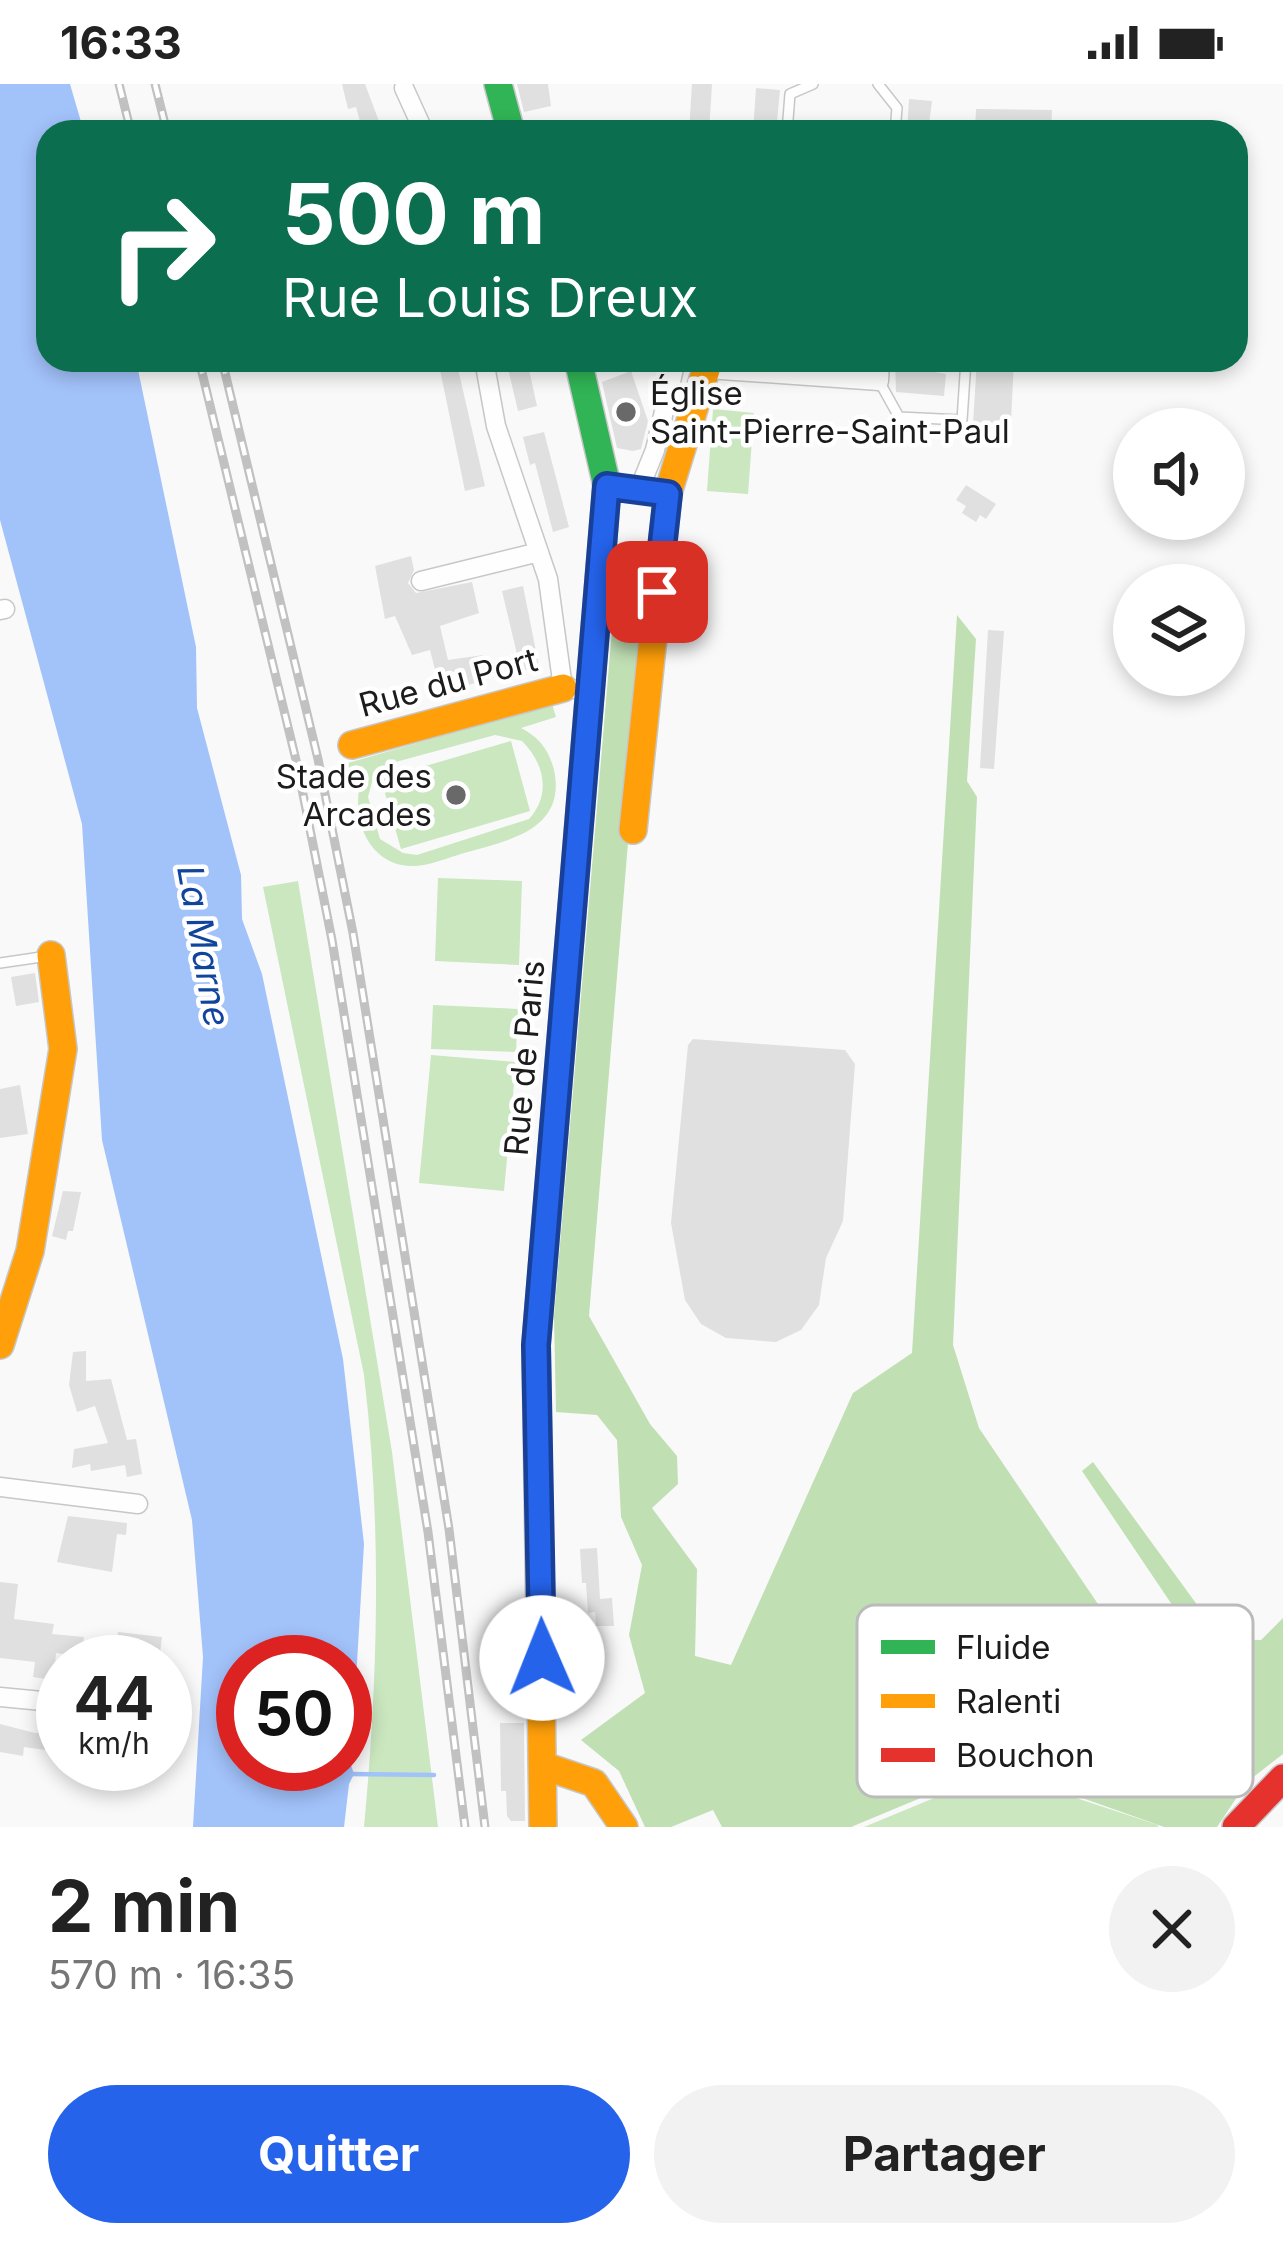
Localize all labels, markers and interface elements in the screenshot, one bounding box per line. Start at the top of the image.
text: 16:33 [60,15,182,70]
text: 500 m [282,163,546,264]
icon: right [84,168,240,324]
text: Rue Louis Dreux [282,265,698,330]
place label: Église Saint-Pierre-Saint-Paul [650,373,1010,451]
marker: Église Saint-Pierre-Saint-Paul [613,399,639,425]
map controls [1113,408,1245,696]
button: sound [1113,408,1245,540]
pin [606,541,708,643]
icon: arrive [624,559,690,625]
button: layers [1113,564,1245,696]
street label: Rue du Port [355,639,542,725]
place label: Stade des Arcades [276,756,432,834]
marker: Stade des Arcades [443,782,469,808]
water label: La Marne [168,862,240,1030]
street label: Rue de Paris [496,959,552,1157]
position arrow [479,1595,605,1721]
legend [857,1605,1253,1797]
text: Fluide [956,1627,1050,1667]
speed limit sign: 50 [216,1635,372,1791]
text: 44 [73,1662,155,1734]
text: Ralenti [956,1681,1061,1721]
text: km/h [78,1725,150,1761]
text: Bouchon [956,1735,1095,1775]
text: 2 min [48,1862,240,1949]
button: close [1109,1866,1235,1992]
text: 570 m · 16:35 [48,1951,295,1998]
button: Quitter [48,2085,630,2223]
button: Partager [654,2085,1235,2223]

